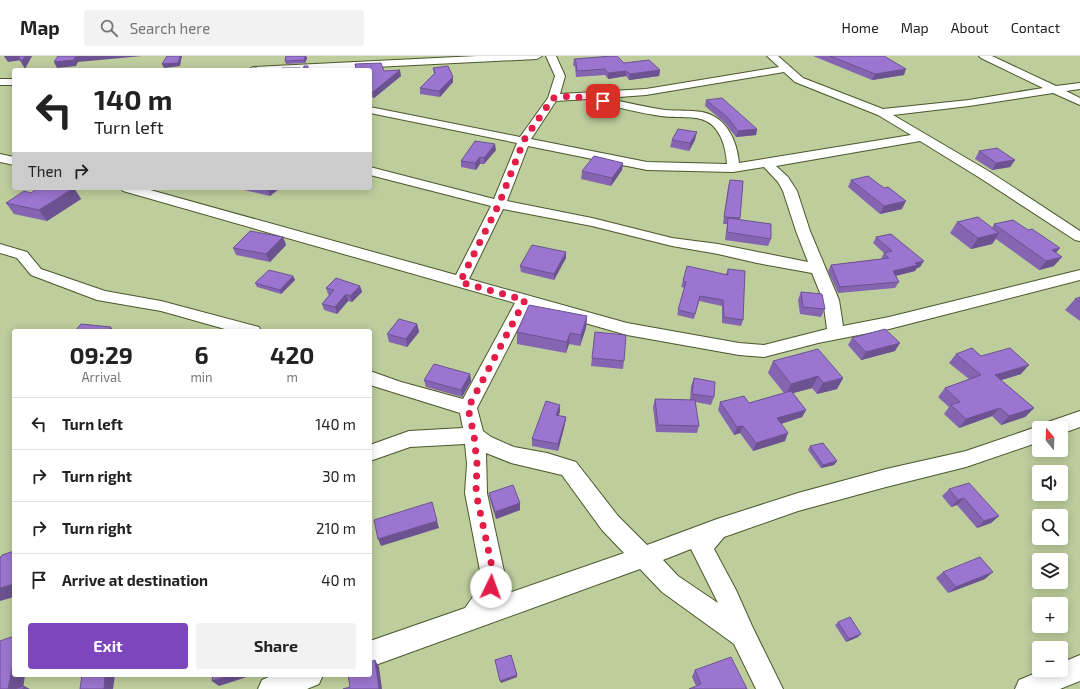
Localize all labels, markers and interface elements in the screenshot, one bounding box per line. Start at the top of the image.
search box [84,10,364,46]
text: Map [20,16,60,39]
icon: search [98,17,120,39]
text: Search here [130,19,210,37]
text: Home [842,19,879,36]
text: Map [901,19,929,36]
text: About [951,19,989,36]
text: Contact [1011,19,1060,36]
text: 140 m [94,82,172,116]
icon: left [28,84,80,136]
pin [586,84,620,118]
icon: arrive [592,90,614,112]
text: Turn left [94,116,164,138]
icon: right [70,160,92,182]
text: Then [28,162,62,180]
text: 09:29 [69,340,133,369]
text: 6 [194,340,209,369]
text: 420 [270,340,315,369]
text: Arrival [81,369,121,385]
text: min [190,369,213,385]
text: m [287,369,298,385]
icon: left [28,413,50,435]
text: Turn left [62,415,123,433]
text: 140 m [315,415,356,433]
north arrow [1032,421,1068,457]
map controls [1032,421,1068,677]
icon: right [28,465,50,487]
button: sound [1032,465,1068,501]
text: Turn right [62,467,132,485]
text: 30 m [322,467,356,485]
button: search [1032,509,1068,545]
icon: right [28,517,50,539]
text: Turn right [62,519,132,537]
text: 210 m [316,519,356,537]
button: layers [1032,553,1068,589]
position arrow [470,566,512,608]
icon: arrive [28,569,50,591]
text: Arrive at destination [62,571,208,589]
text: 40 m [321,571,356,589]
button: + [1032,597,1068,633]
button: Exit [28,623,188,669]
button: Share [196,623,356,669]
button: − [1032,641,1068,677]

